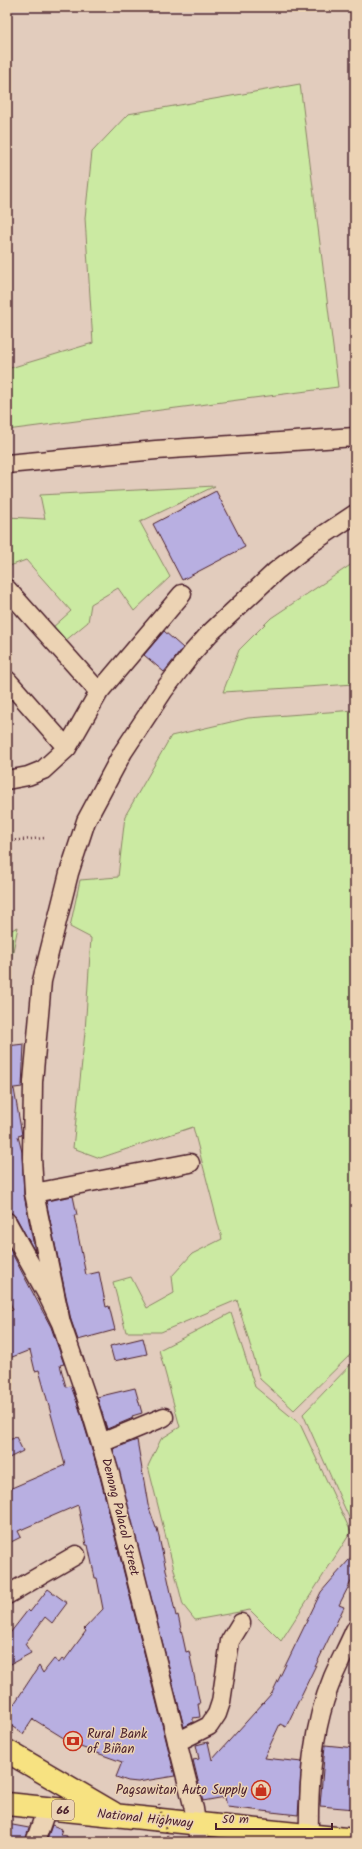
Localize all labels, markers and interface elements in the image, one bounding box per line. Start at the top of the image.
street label: Denong Palacol Street [95,1456,145,1579]
place label: Rural Bank of Biñan [87,1724,148,1760]
bank icon: Rural Bank of Biñan [62,1730,84,1752]
shop icon: Pagsawitan Auto Supply [250,1779,272,1801]
place label: Pagsawitan Auto Supply [116,1780,248,1801]
road number: 66 [52,1800,74,1820]
street label: National Highway [96,1804,195,1835]
scale bar [216,1805,332,1831]
text: 50 m [222,1810,249,1829]

